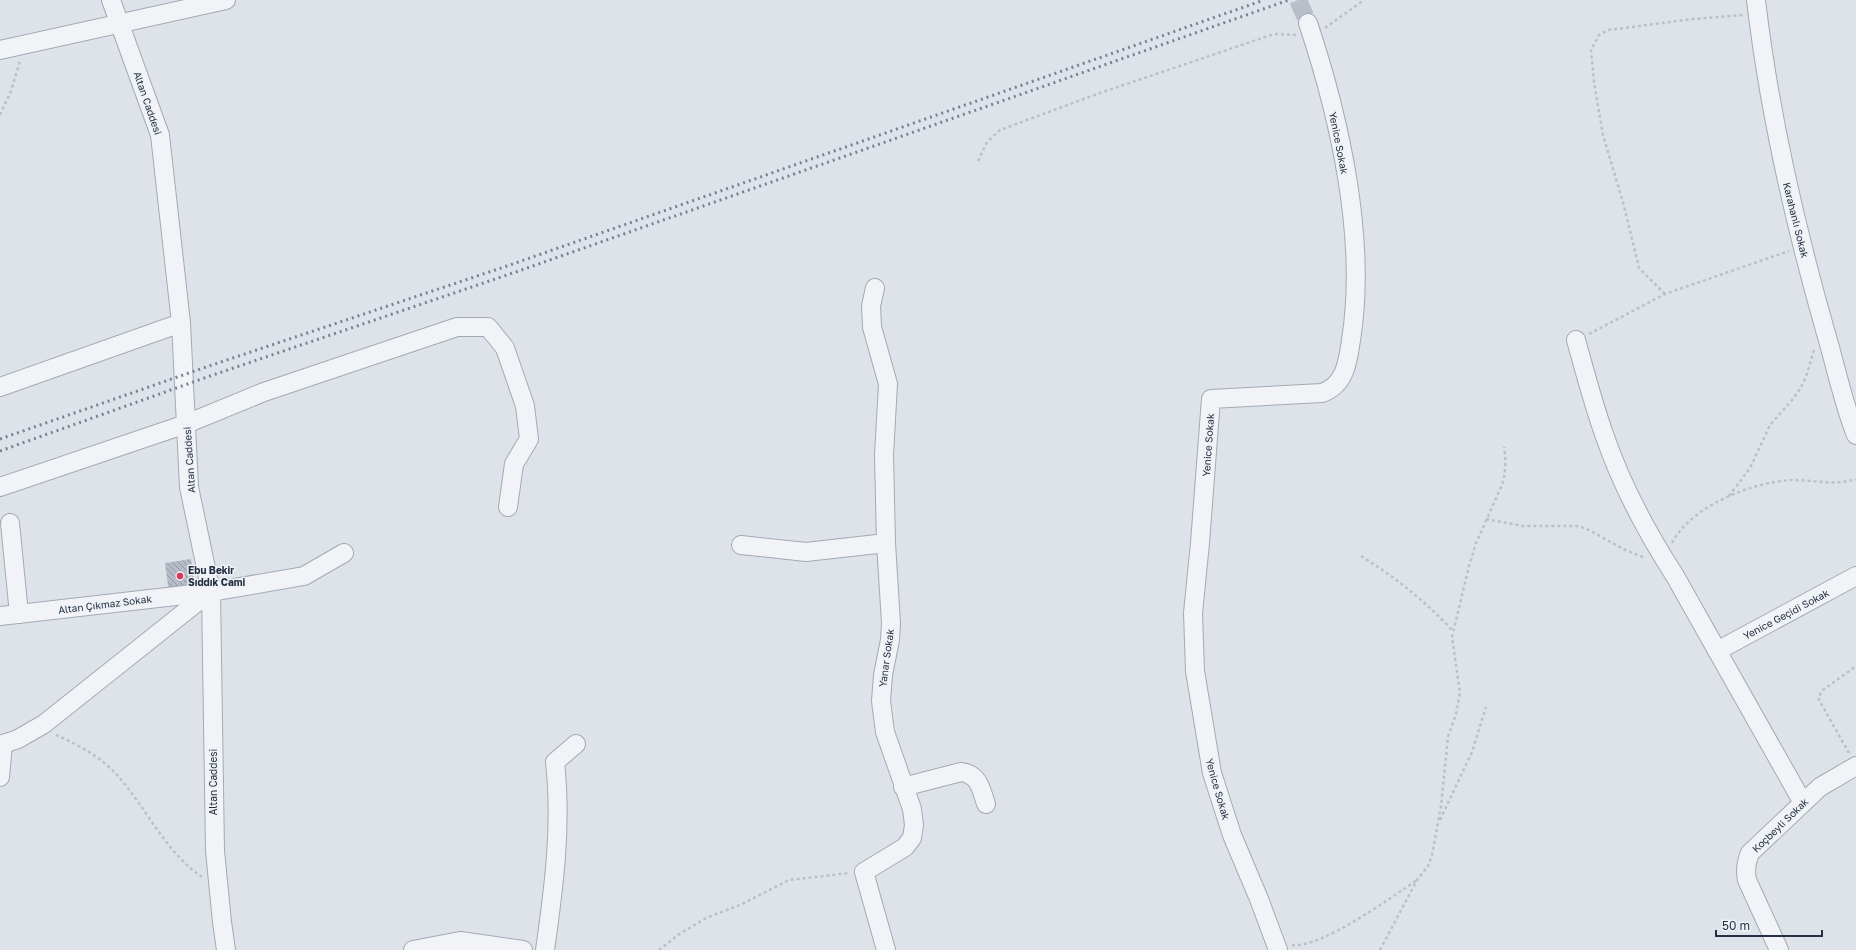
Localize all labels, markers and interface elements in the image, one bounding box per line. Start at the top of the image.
street label: Altan Caddesi [132,70,164,136]
street label: Yenice Sokak [1327,111,1351,176]
street label: Karahanlı Sokak [1781,181,1811,259]
street label: Yenice Sokak [1200,413,1216,477]
street label: Altan Caddesi [181,426,197,494]
place label: Ebu Bekir Sıddık Cami [188,564,245,588]
marker: Ebu Bekir Sıddık Cami [175,571,185,581]
street label: Yenice Geçidi Sokak [1741,586,1831,642]
street label: Altan Çıkmaz Sokak [57,592,153,616]
street label: Yanar Sokak [876,628,896,688]
street label: Altan Caddesi [207,749,219,815]
street label: Yenice Sokak [1204,757,1233,821]
street label: Koçbeyli Sokak [1750,795,1811,855]
scale bar [1716,912,1822,938]
text: 50 m [1722,918,1750,933]

